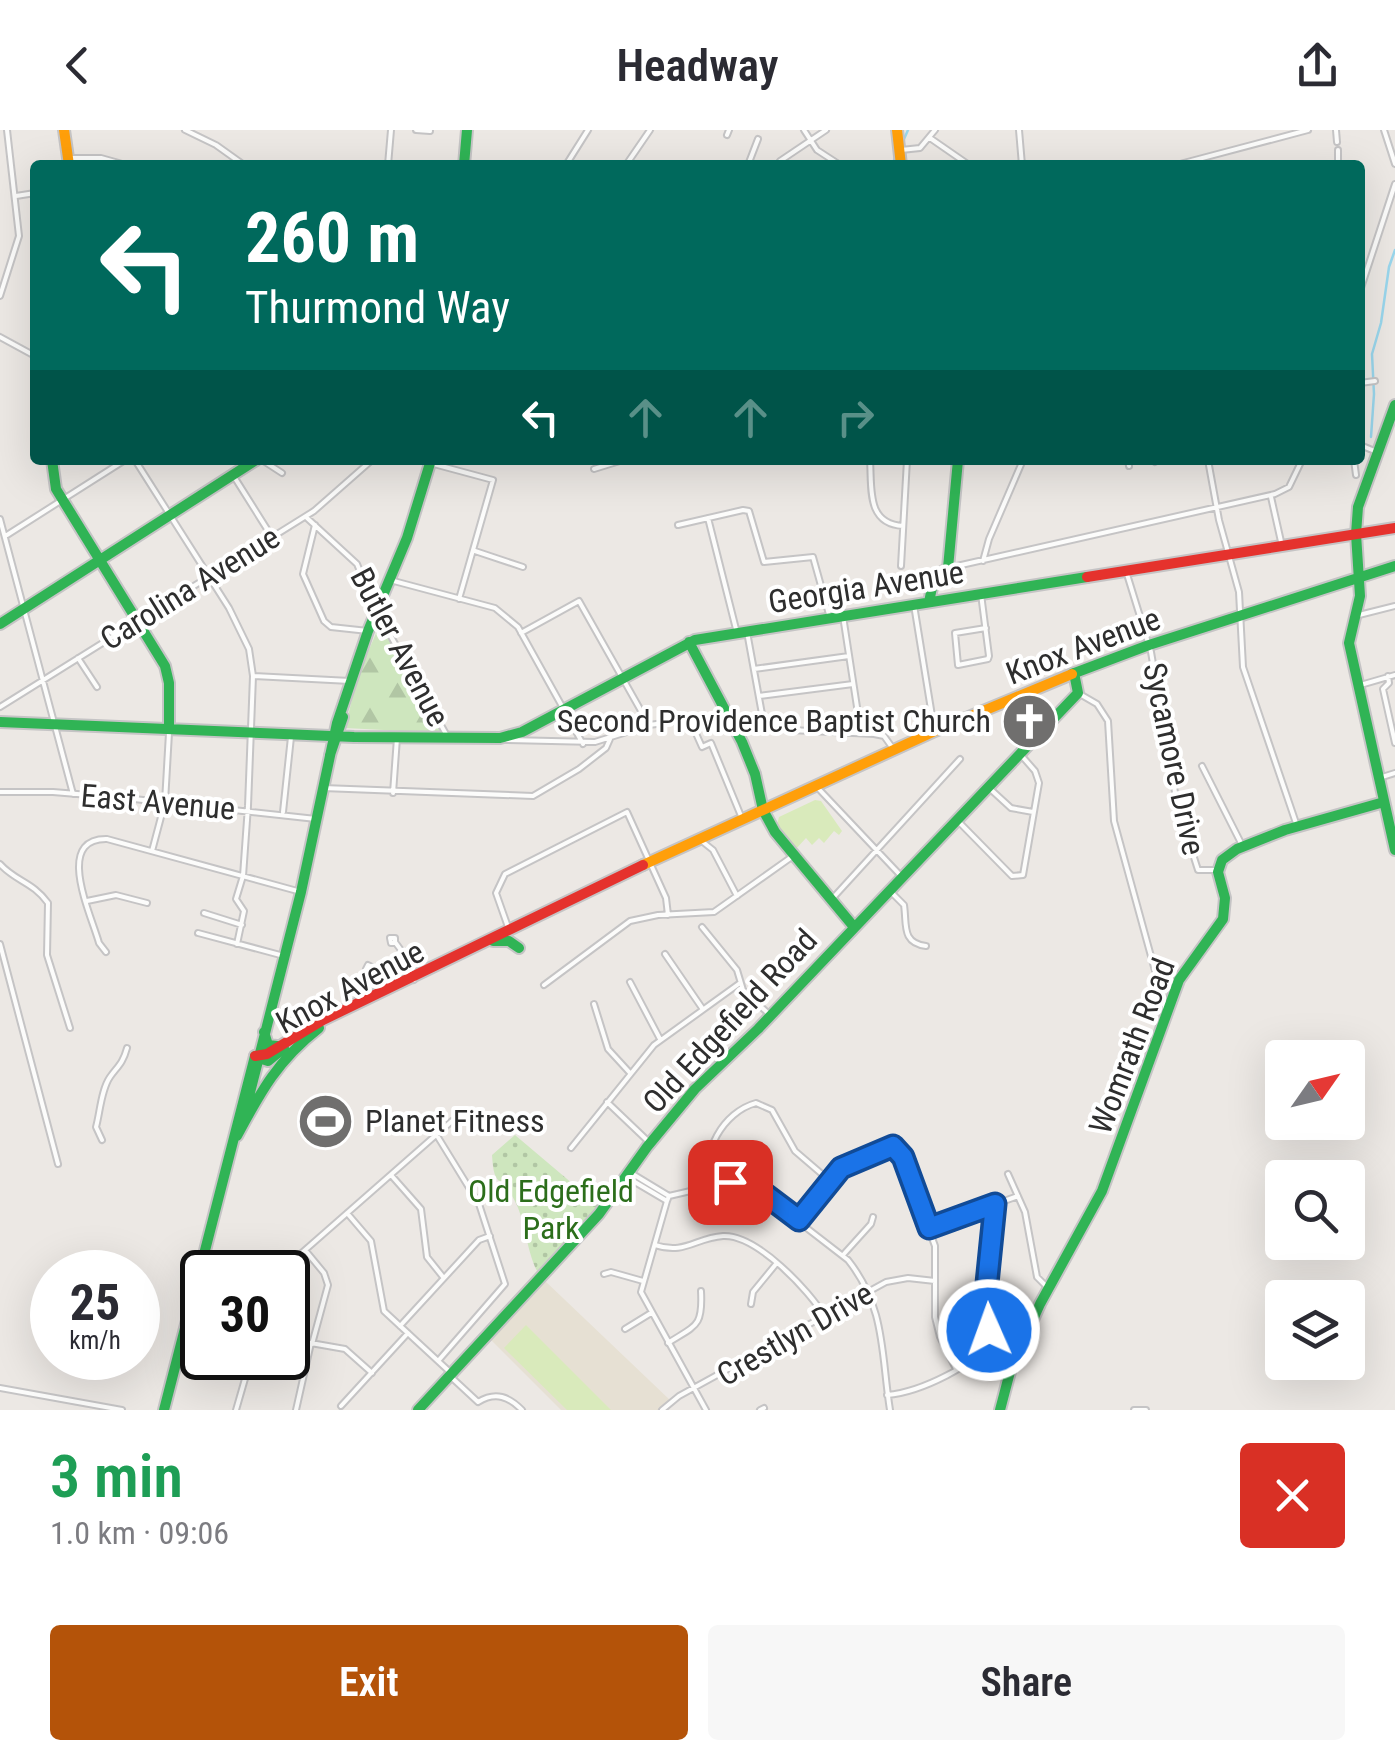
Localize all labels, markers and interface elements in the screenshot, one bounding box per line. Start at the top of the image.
icon: back [50,38,105,93]
icon: share [1290,38,1345,93]
text: Headway [616,39,779,92]
text: 260 m [245,197,419,279]
icon: left [80,200,210,330]
text: Thurmond Way [245,281,510,334]
icon: left [513,390,568,445]
icon: ahead [618,390,673,445]
icon: ahead [723,390,778,445]
icon: right [828,390,883,445]
street label: Carolina Avenue [93,518,287,658]
street label: Georgia Avenue [766,553,966,621]
street label: Butler Avenue [342,561,458,733]
street label: Knox Avenue [1001,599,1165,693]
street label: Sycamore Drive [1135,659,1213,859]
church icon: Second Providence Baptist Church [1000,691,1060,751]
place label: Second Providence Baptist Church [557,702,991,740]
street label: East Avenue [79,776,237,828]
street label: Old Edgefield Road [635,921,825,1121]
street label: Knox Avenue [270,932,430,1042]
street label: Womrath Road [1081,953,1183,1139]
north arrow [1265,1040,1365,1140]
map controls [1265,1040,1365,1380]
sports icon: Planet Fitness [296,1091,356,1151]
place label: Planet Fitness [365,1102,545,1140]
pin [688,1140,773,1225]
icon: arrive [703,1155,758,1210]
button: search [1265,1160,1365,1260]
park label: Old Edgefield Park [468,1172,634,1247]
speed limit sign: 30 [180,1250,310,1380]
text: 25 [70,1274,120,1332]
street label: Crestlyn Drive [710,1274,880,1394]
position arrow [937,1278,1041,1382]
button: layers [1265,1280,1365,1380]
text: km/h [69,1326,121,1355]
text: 3 min [50,1441,183,1512]
button: close [1240,1443,1345,1548]
text: 1.0 km · 09:06 [50,1514,229,1552]
button: Exit [50,1625,688,1740]
button: Share [708,1625,1345,1740]

